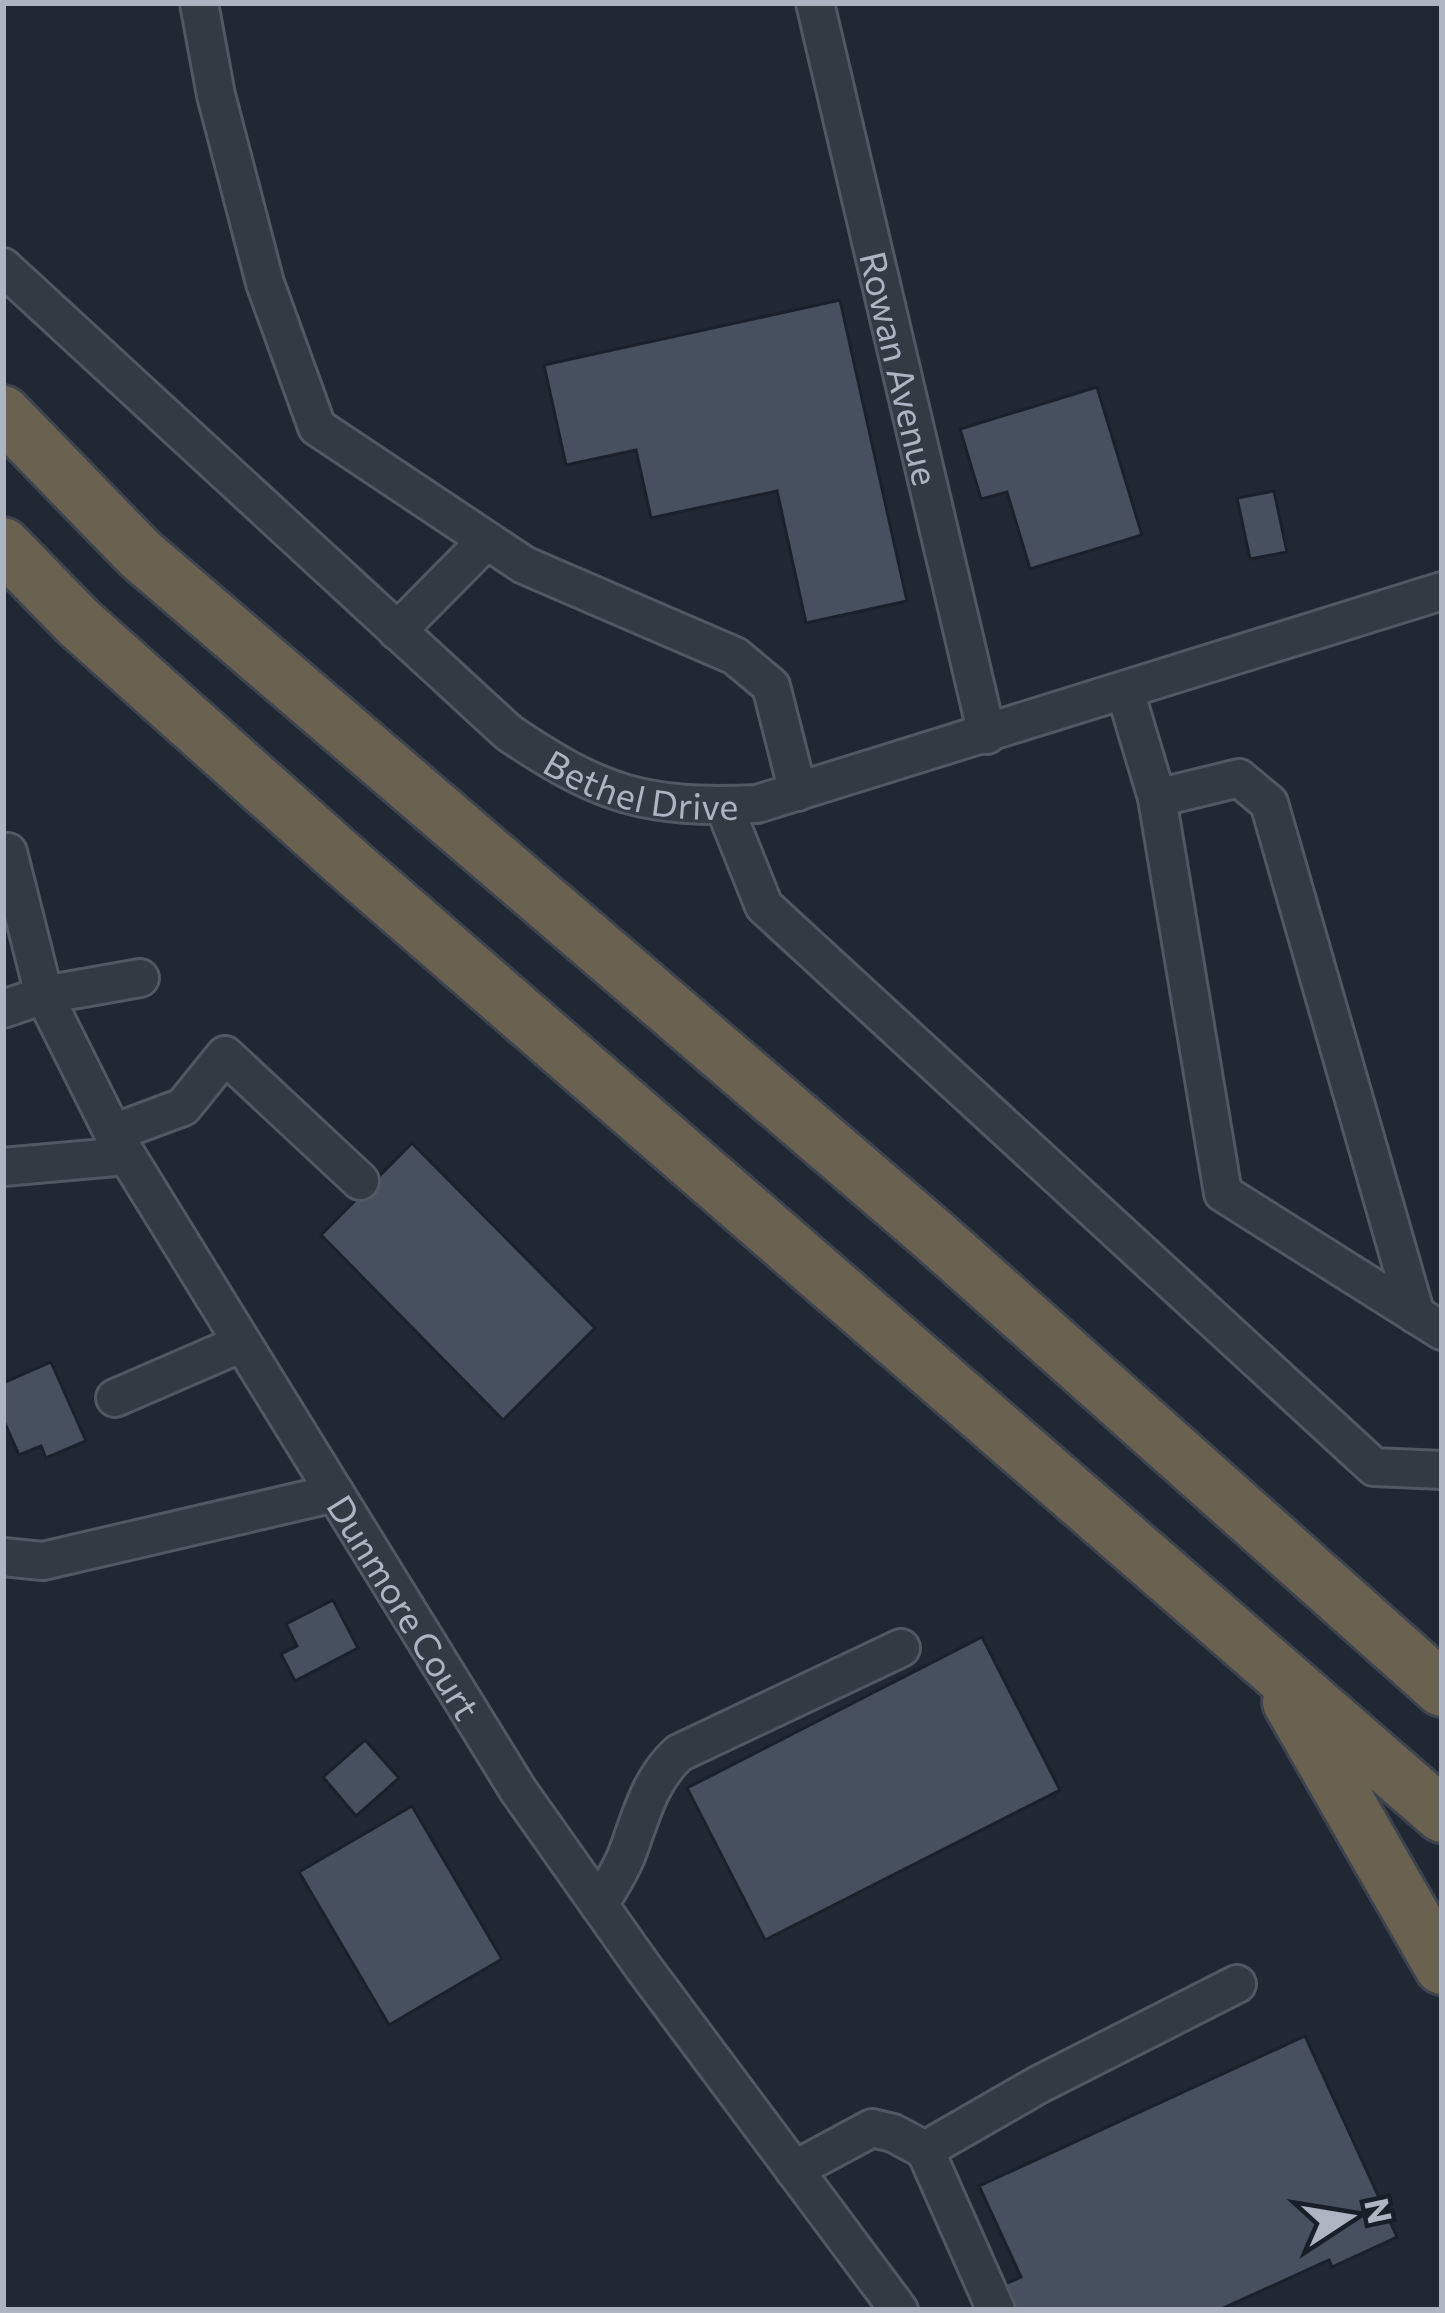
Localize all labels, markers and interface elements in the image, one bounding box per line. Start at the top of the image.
street label: Rowan Avenue [852,247,949,489]
street label: Bethel Drive [537,739,739,827]
street label: Dunmore Court [319,1486,491,1727]
north arrow [1289,2157,1409,2277]
text: N [1357,2194,1402,2227]

